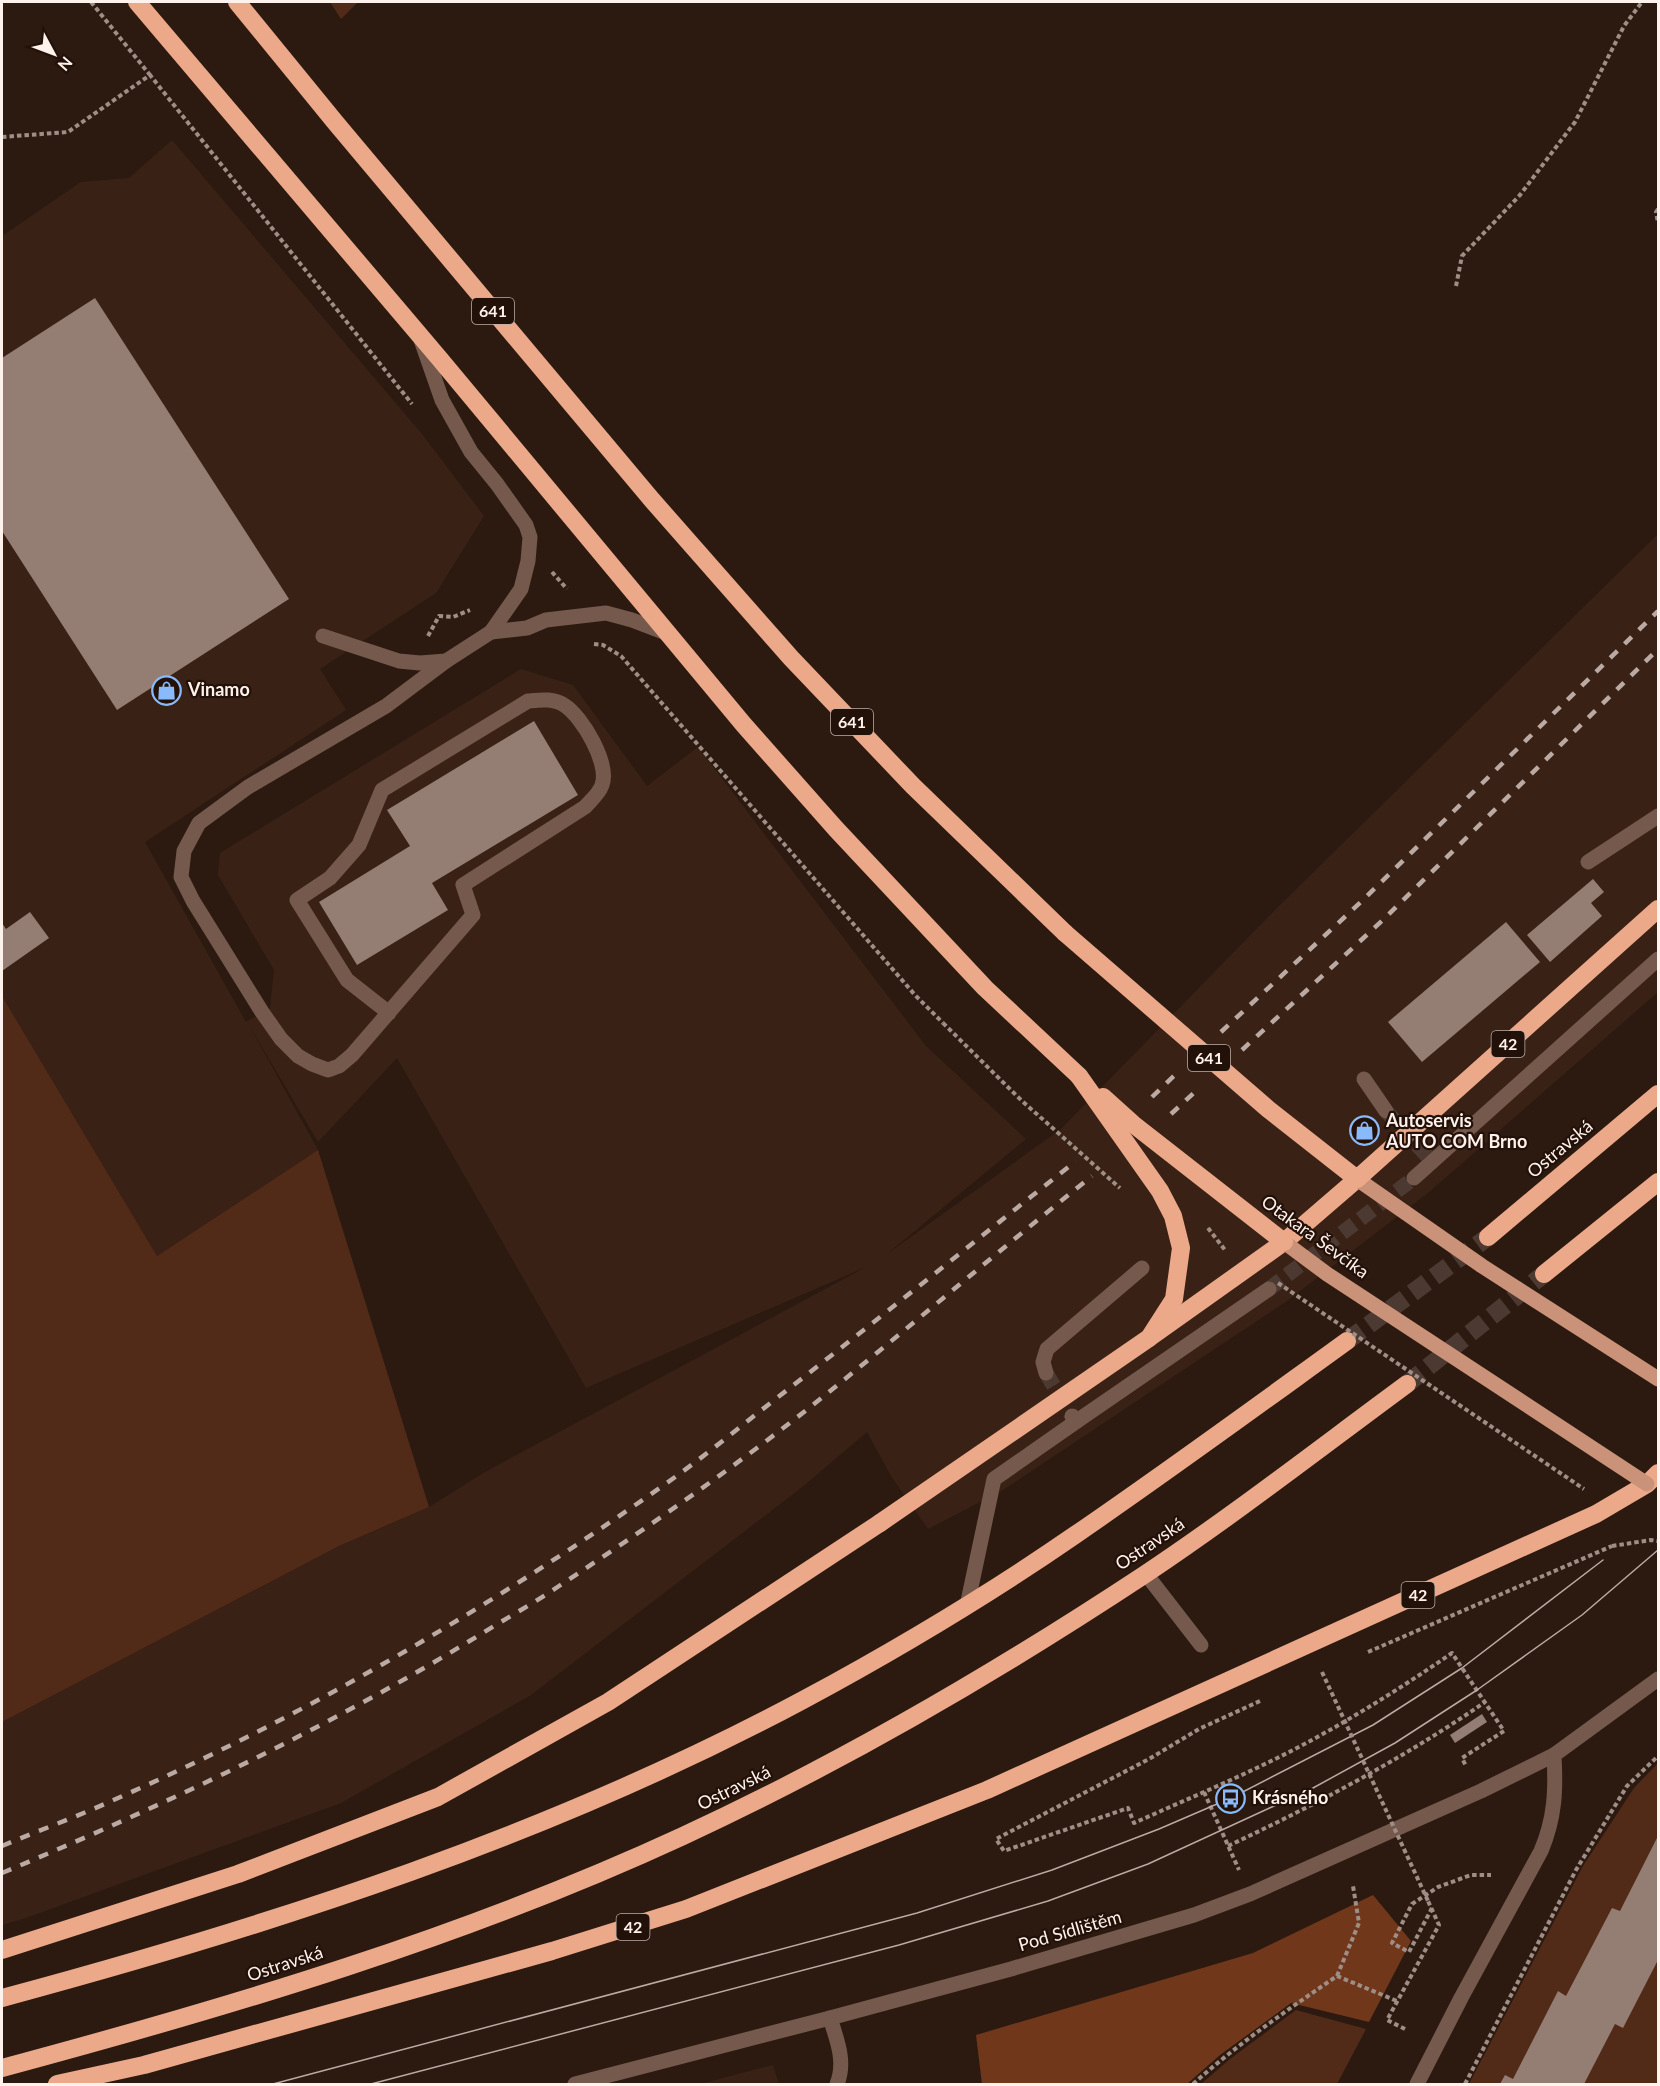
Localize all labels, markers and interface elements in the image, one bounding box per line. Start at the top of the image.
north arrow [24,24,84,84]
text: N [54,53,77,75]
road number: 641 [472,298,514,324]
shop icon: Vinamo [151,674,183,706]
place label: Vinamo [187,678,250,700]
road number: 641 [831,709,873,735]
road number: 42 [1492,1031,1524,1057]
road number: 641 [1188,1045,1230,1071]
place label: Autoservis AUTO COM Brno [1385,1109,1527,1152]
shop icon: Autoservis AUTO COM Brno [1349,1115,1381,1147]
street label: Ostravská [1522,1115,1597,1182]
street label: Otakara Ševčíka [1258,1190,1374,1282]
street label: Ostravská [1111,1512,1188,1574]
road number: 42 [1402,1582,1434,1608]
street label: Ostravská [693,1760,774,1814]
bus stop icon: Krásného [1215,1782,1247,1814]
place label: Krásného [1252,1786,1328,1808]
street label: Pod Sídlištěm [1016,1905,1124,1955]
road number: 42 [616,1914,650,1940]
street label: Ostravská [244,1940,326,1986]

